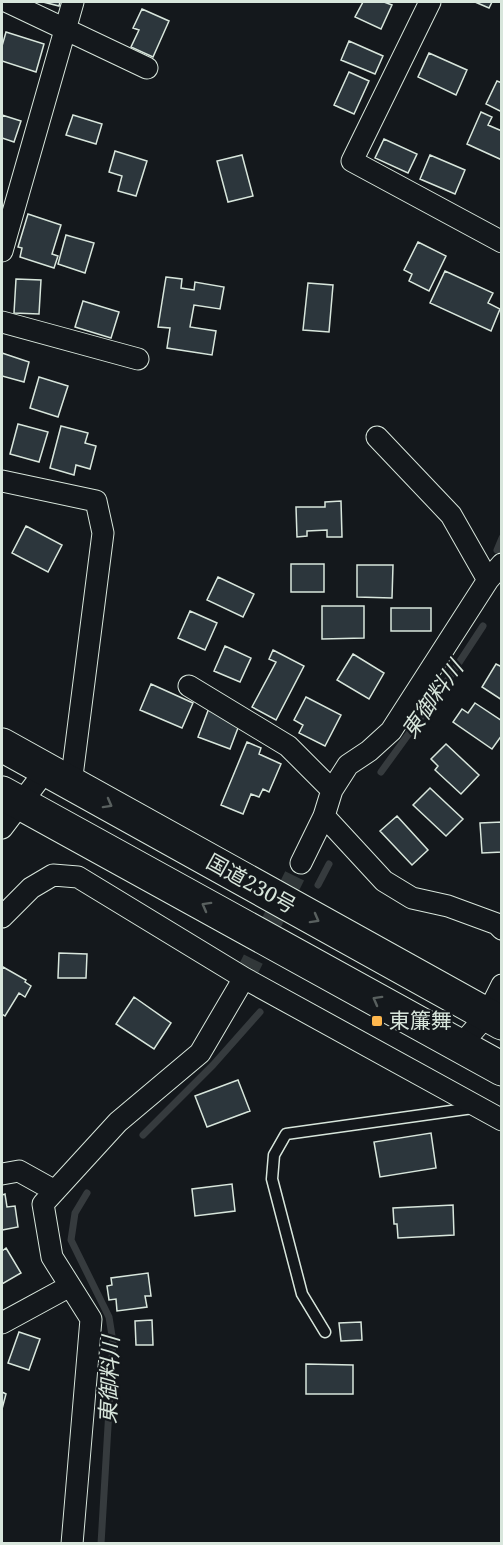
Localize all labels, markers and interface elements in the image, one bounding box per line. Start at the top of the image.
water label: 東御料川 [394,652,470,743]
one-way arrow [101,797,112,808]
street label: 国道230号 [202,847,301,919]
one-way arrow [202,902,212,913]
one-way arrow [308,912,319,923]
one-way arrow [373,996,383,1007]
place label: 東簾舞 [389,1006,452,1034]
marker: 東簾舞 [370,1014,384,1028]
water label: 東御料川 [91,1333,125,1424]

